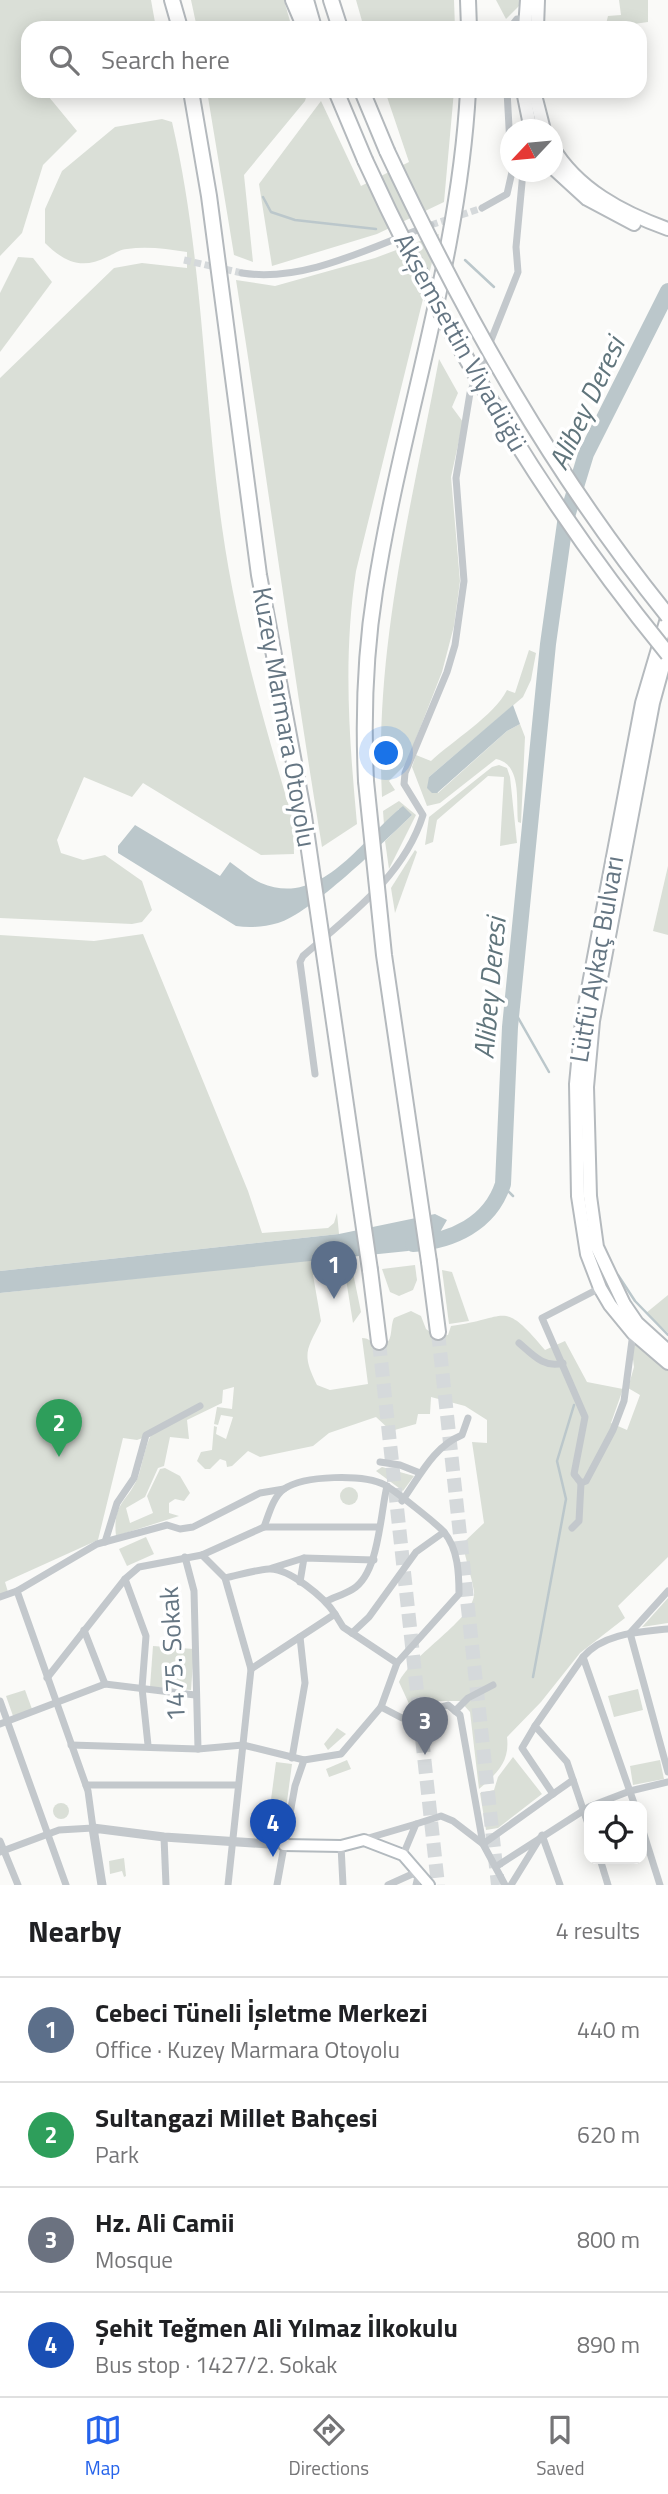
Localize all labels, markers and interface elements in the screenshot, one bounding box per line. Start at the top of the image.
search box [21,21,647,98]
text: Search here [101,40,230,79]
icon: search [45,41,83,79]
north arrow [500,119,563,182]
street label: Akşemsettin Viyadüğü [385,226,537,458]
water label: Alibey Deresi [537,327,637,476]
street label: Kuzey Marmara Otoyolu [243,584,327,850]
your location [369,736,403,770]
street label: Lütfü Aykaç Bulvarı [559,853,633,1065]
water label: Alibey Deresi [461,912,517,1061]
pin: 1 [311,1241,357,1299]
pin: 2 [36,1399,82,1457]
street label: 1475. Sokak [149,1585,195,1723]
pin: 3 [402,1697,448,1755]
pin: 4 [250,1799,296,1857]
map controls [584,1801,647,1864]
button: locate [584,1801,647,1864]
text: Nearby [28,1908,121,1954]
text: 4 results [556,1913,640,1948]
text: Cebeci Tüneli İşletme Merkezi [95,1993,428,2032]
text: 1 [45,2012,57,2047]
text: 440 m [577,2012,640,2047]
text: Office · Kuzey Marmara Otoyolu [95,2032,400,2067]
text: Sultangazi Millet Bahçesi [95,2098,378,2137]
text: 2 [45,2117,57,2152]
text: 620 m [577,2117,640,2152]
text: Park [95,2137,139,2172]
text: Hz. Ali Camii [95,2203,235,2242]
text: 3 [45,2222,57,2257]
text: 800 m [577,2222,640,2257]
text: Mosque [95,2242,173,2277]
text: Şehit Teğmen Ali Yılmaz İlkokulu [95,2308,458,2347]
text: 4 [45,2327,57,2362]
text: 890 m [577,2327,640,2362]
text: Bus stop · 1427/2. Sokak [95,2347,337,2382]
tab: Map [84,2411,122,2482]
tab: Directions [289,2411,369,2482]
tab: Saved [536,2411,584,2482]

